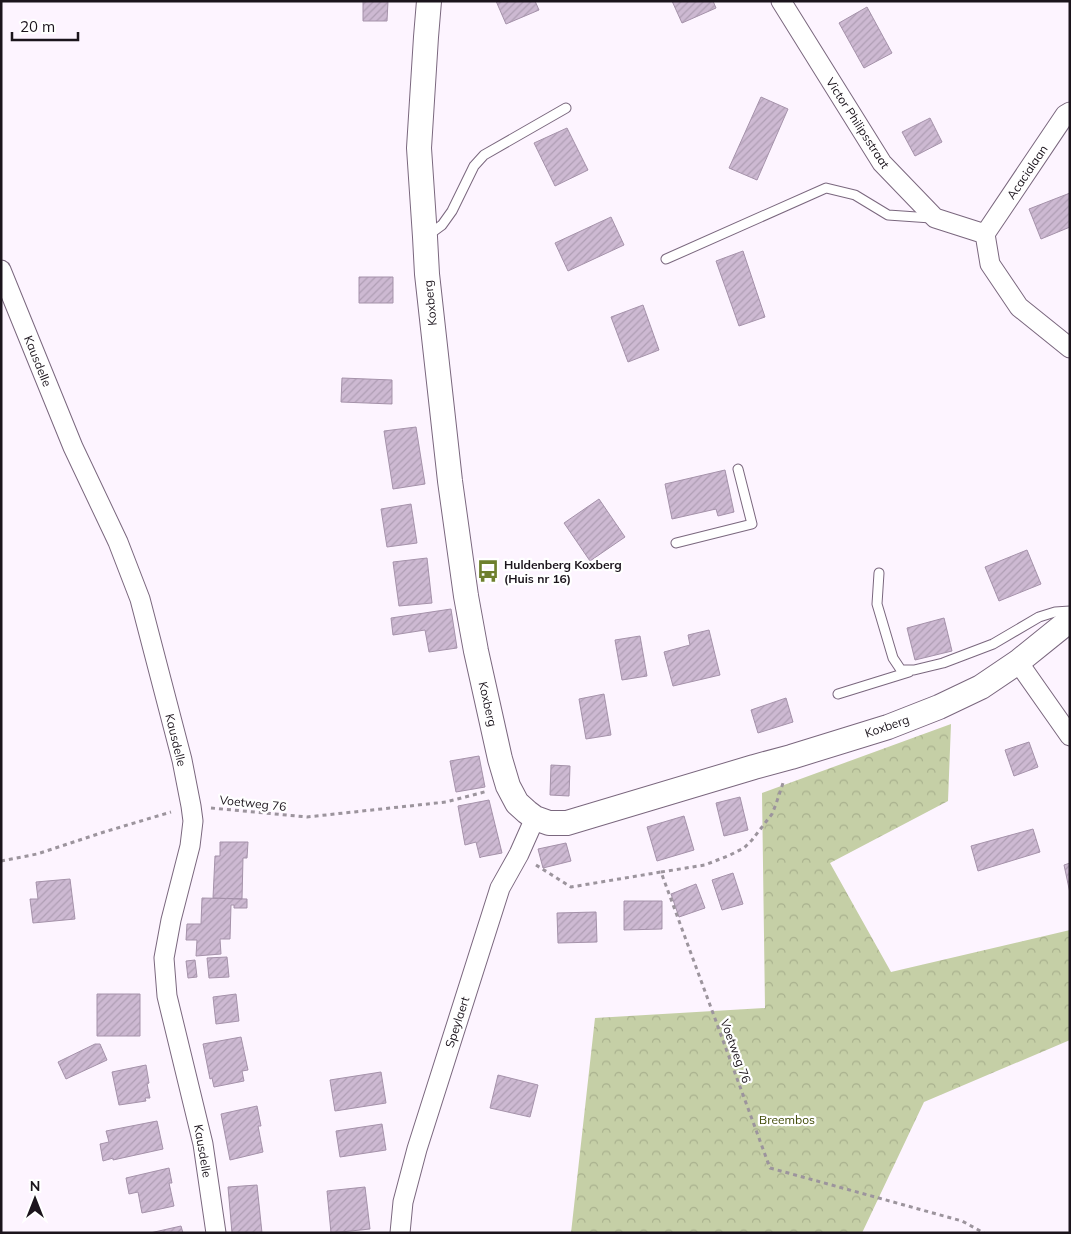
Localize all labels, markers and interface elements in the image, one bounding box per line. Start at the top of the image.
scale bar [12,10,79,42]
text: 20 m [20,17,55,36]
street label: Victor Philipsstraat [823,75,893,171]
street label: Acacialaan [1003,142,1051,202]
street label: Koxberg [420,279,440,327]
street label: Kausdelle [21,333,55,389]
place label: Huldenberg Koxberg (Huis nr 16) [504,557,622,586]
bus stop icon: Huldenberg Koxberg (Huis nr 16) [475,558,501,584]
street label: Koxberg [476,680,500,728]
street label: Koxberg [863,711,911,741]
street label: Kausdelle [162,712,190,768]
street label: Voetweg 76 [219,792,287,814]
street label: Speylaert [442,994,472,1050]
street label: Voetweg 76 [717,1017,755,1085]
park label: Breembos [759,1112,815,1127]
street label: Kausdelle [191,1123,215,1179]
north arrow [10,1174,60,1224]
text: N [30,1177,40,1195]

